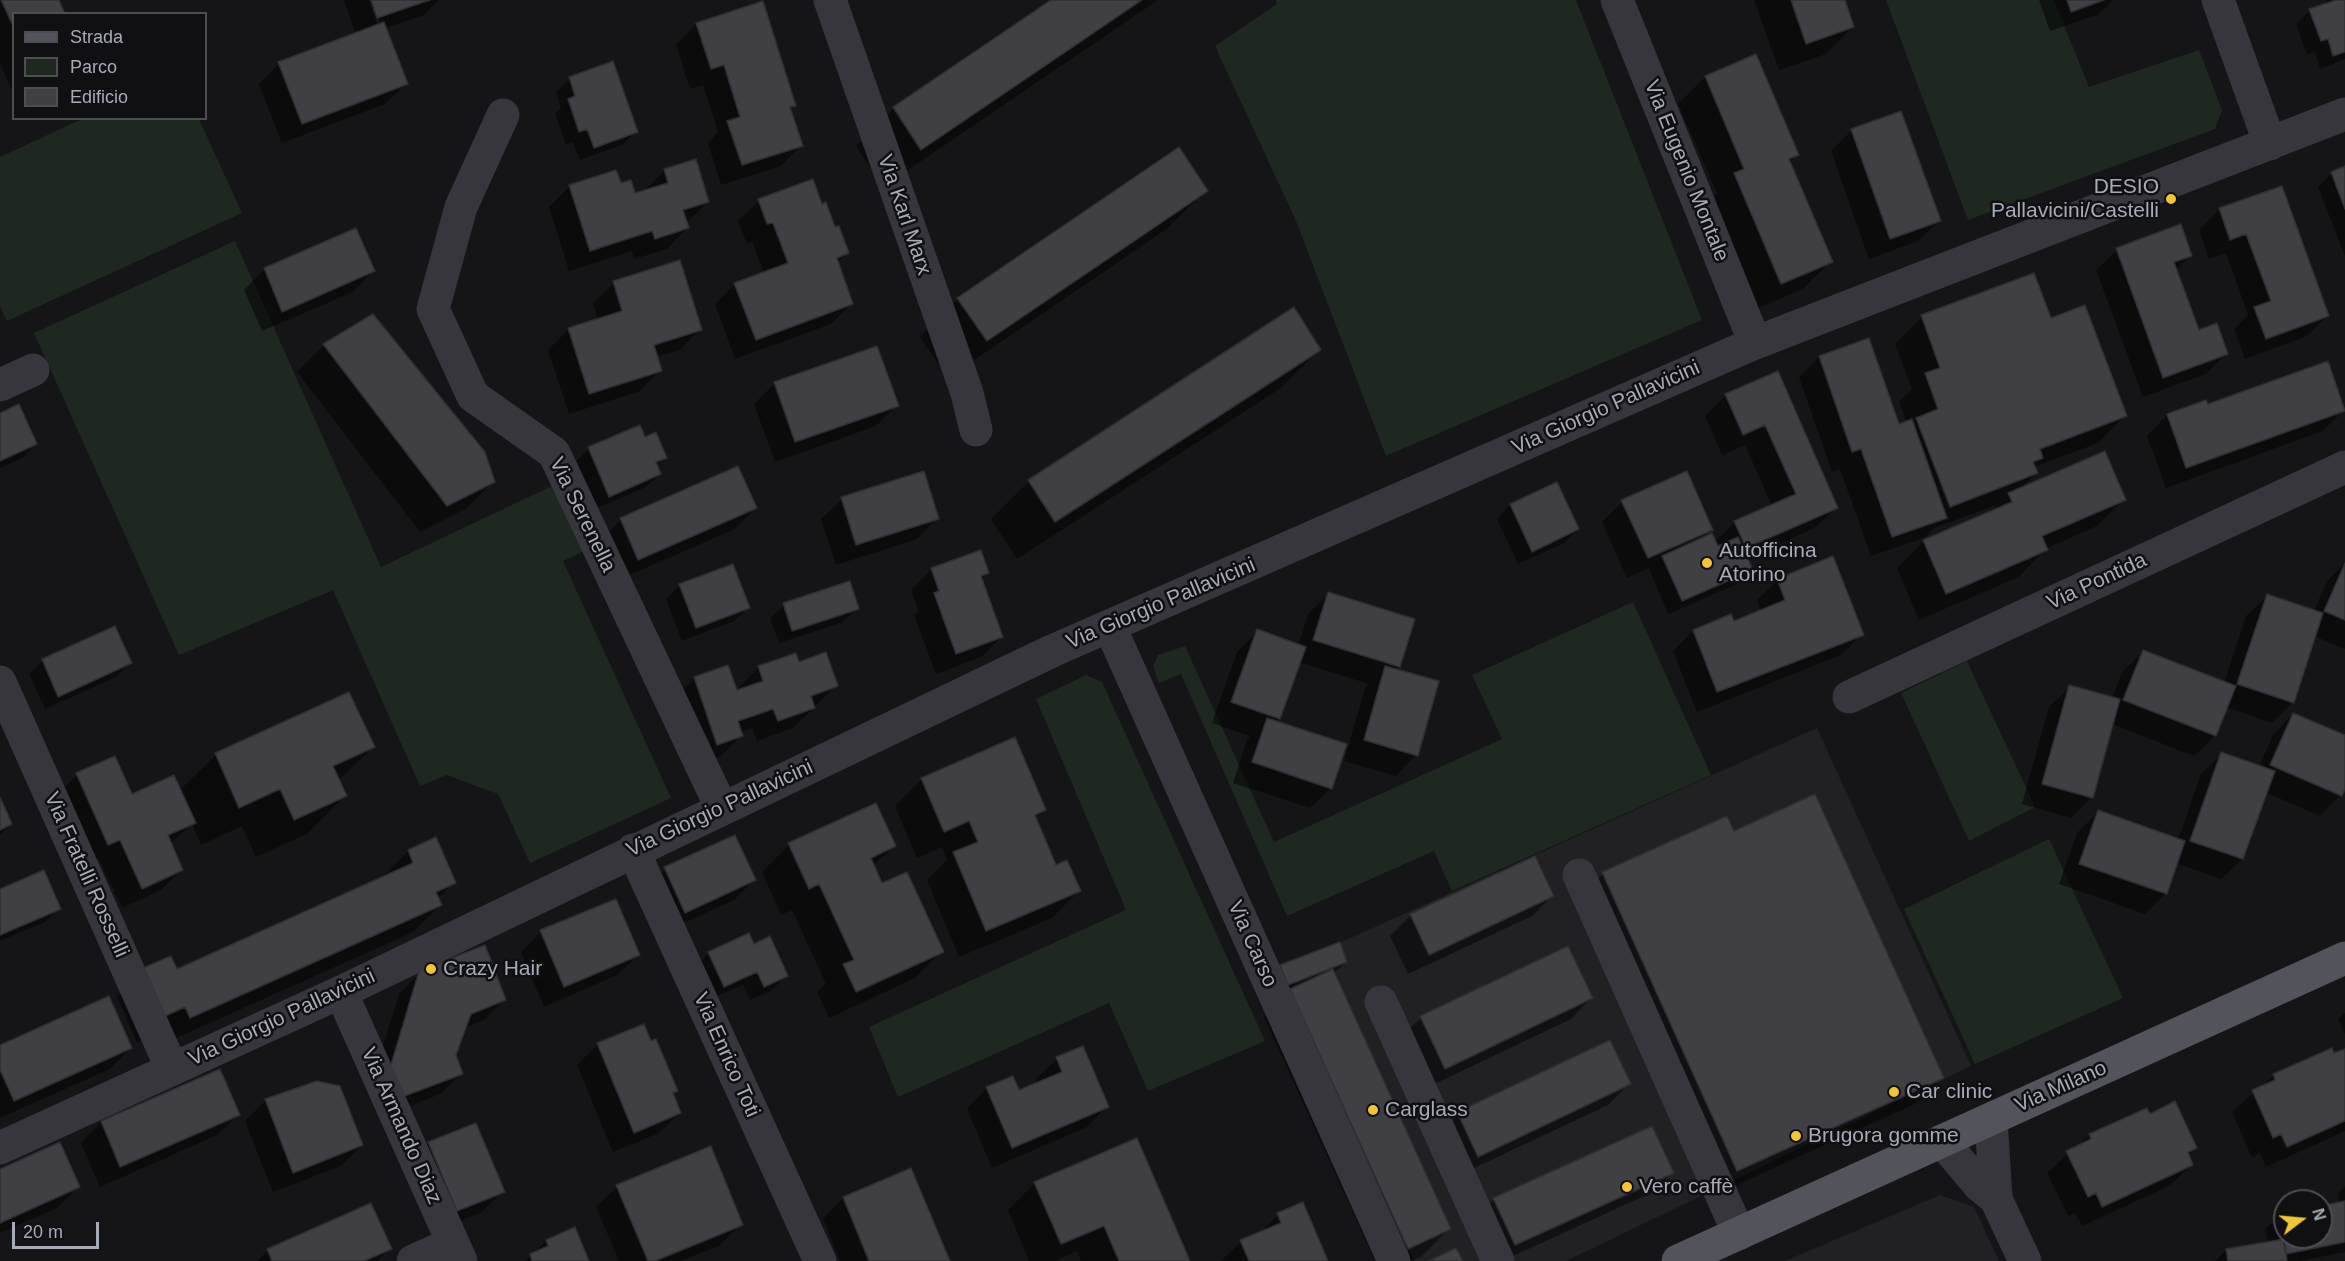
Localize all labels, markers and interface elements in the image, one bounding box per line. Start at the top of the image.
legend [12,12,207,120]
text: Strada [70,27,123,47]
text: Parco [70,57,117,77]
street label: Via Eugenio Montale [1638,77,1734,265]
text: Edificio [70,87,128,107]
street label: Via Karl Marx [872,151,936,279]
place label: DESIO Pallavicini/Castelli [1991,174,2159,224]
marker: DESIO Pallavicini/Castelli [2164,192,2178,206]
street label: Via Giorgio Pallavicini [1508,355,1704,461]
street label: Via Serenella [543,454,621,576]
place label: Autofficina Atorino [1719,538,1817,588]
street label: Via Pontida [2043,548,2151,616]
street label: Via Giorgio Pallavicini [1063,553,1259,655]
marker: Autofficina Atorino [1700,556,1714,570]
street label: Via Giorgio Pallavicini [623,755,817,863]
street label: Via Fratelli Rosselli [38,788,134,962]
street label: Via Carso [1222,897,1282,991]
place label: Crazy Hair [443,956,542,982]
marker: Crazy Hair [424,962,438,976]
street label: Via Giorgio Pallavicini [185,964,379,1072]
street label: Via Enrico Toti [687,989,765,1121]
street label: Via Armando Diaz [355,1044,447,1208]
street label: Via Milano [2011,1056,2111,1118]
place label: Car clinic [1906,1079,1992,1105]
marker: Car clinic [1887,1085,1901,1099]
place label: Carglass [1385,1097,1468,1123]
marker: Carglass [1366,1103,1380,1117]
place label: Brugora gomme [1808,1123,1959,1149]
marker: Brugora gomme [1789,1129,1803,1143]
place label: Vero caffè [1639,1174,1733,1200]
marker: Vero caffè [1620,1180,1634,1194]
north arrow [2273,1189,2333,1249]
text: N [2309,1207,2329,1222]
scale bar [15,1210,102,1248]
text: 20 m [23,1222,63,1242]

